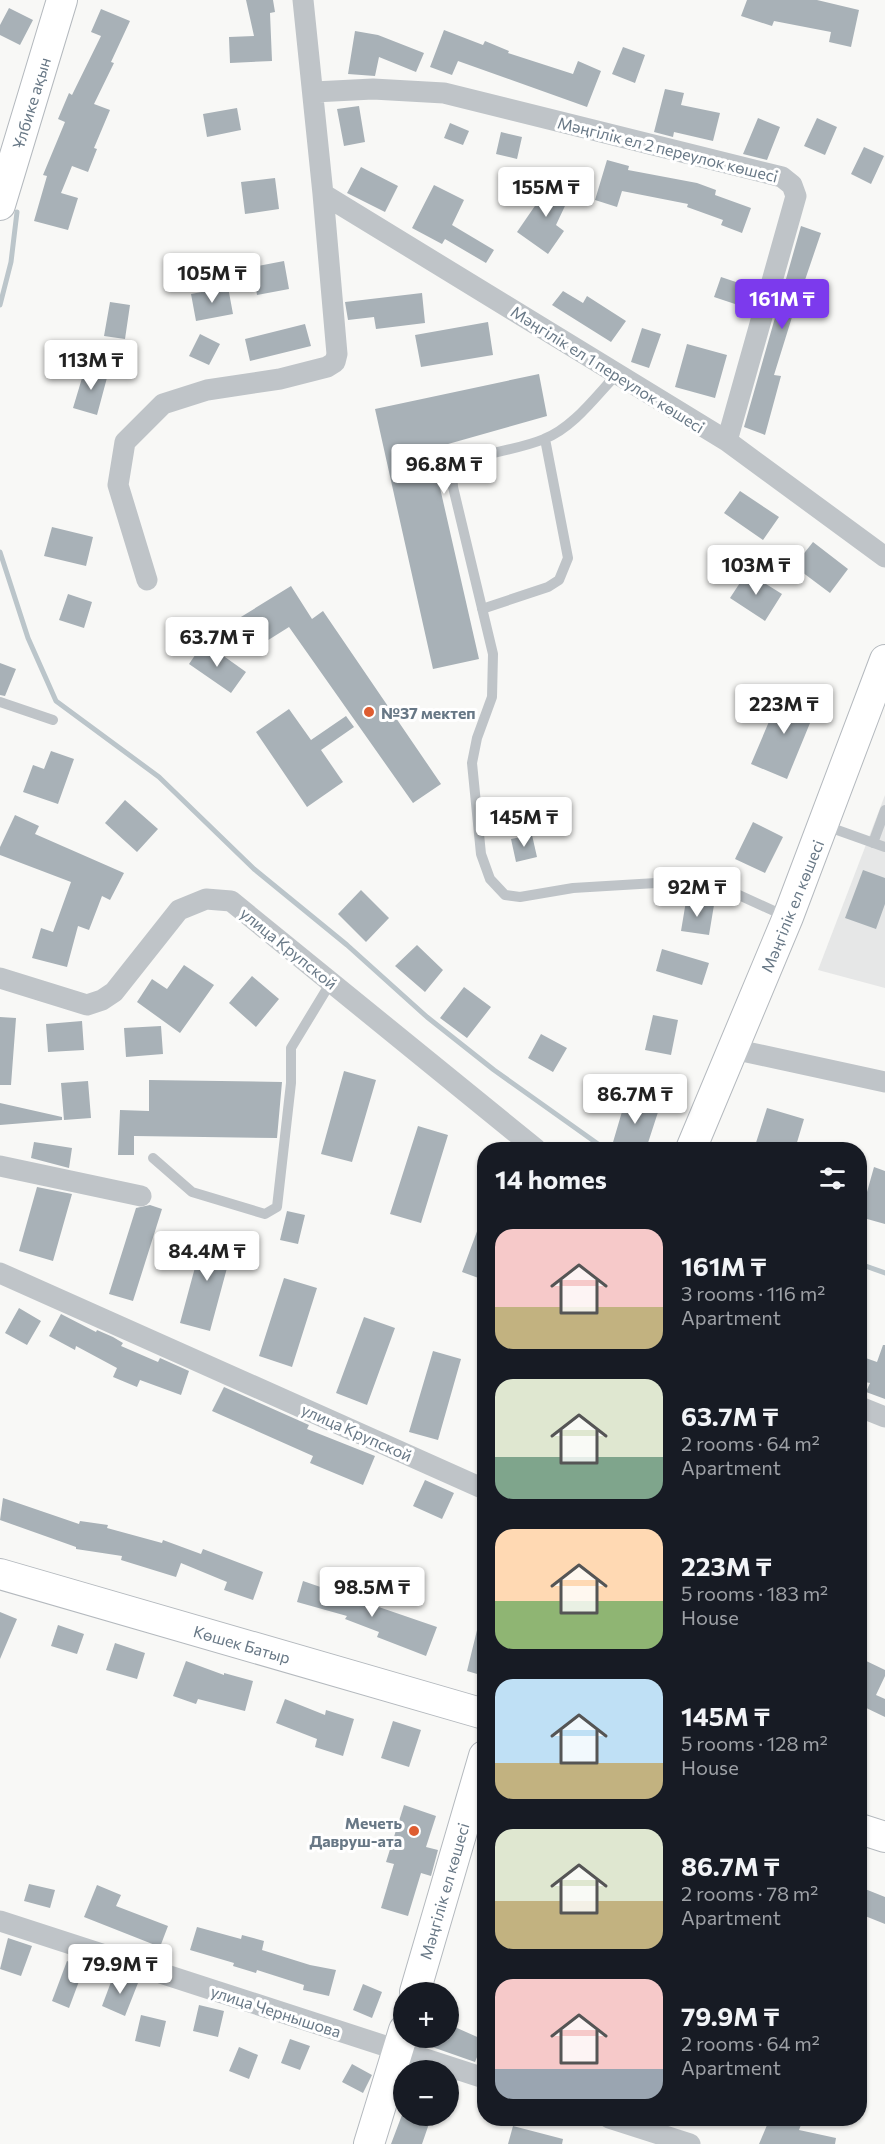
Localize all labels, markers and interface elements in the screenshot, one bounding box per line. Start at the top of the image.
street label: Ұлбике ақын [8,55,54,151]
street label: Мәңгілік ел 2 переулок көшесі [556,112,780,186]
pin: 155M ₸ [497,167,595,218]
text: 155M ₸ [512,174,580,198]
pin: 105M ₸ [163,253,261,304]
text: 105M ₸ [177,260,247,284]
pin: 161M ₸ [733,279,831,330]
text: 161M ₸ [749,286,815,310]
street label: Мәңгілік ел 1 переулок көшесі [508,301,708,437]
pin: 113M ₸ [42,340,140,391]
text: 113M ₸ [58,347,124,371]
pin: 96.8M ₸ [389,444,499,495]
text: 96.8M ₸ [405,451,483,475]
pin: 103M ₸ [707,545,805,596]
text: 103M ₸ [721,552,791,576]
pin: 63.7M ₸ [162,617,272,668]
text: 63.7M ₸ [179,624,255,648]
pin: 223M ₸ [735,684,833,735]
text: 223M ₸ [749,691,819,715]
place label: №37 мектеп [381,703,476,722]
marker: №37 мектеп [362,705,376,719]
pin: 145M ₸ [475,797,573,848]
text: 145M ₸ [490,804,558,828]
street label: Мәңгілік ел көшесі [757,837,827,975]
pin: 92M ₸ [655,867,739,918]
text: 92M ₸ [668,874,726,898]
street label: улица Крупской [237,903,341,993]
pin: 86.7M ₸ [580,1074,690,1125]
text: 86.7M ₸ [597,1081,673,1105]
icon: filters [816,1162,849,1195]
text: 14 homes [495,1163,607,1194]
pin: 84.4M ₸ [152,1231,262,1282]
text: 84.4M ₸ [168,1238,246,1262]
text: 161M ₸ [681,1250,767,1281]
icon: home [543,1253,615,1325]
text: 3 rooms · 116 m² [681,1281,825,1305]
text: Apartment [681,1305,781,1329]
street label: улица Крупской [299,1399,415,1465]
text: 63.7M ₸ [681,1400,779,1431]
icon: home [543,1403,615,1475]
text: 2 rooms · 64 m² [681,1431,820,1455]
text: Apartment [681,1455,781,1479]
text: 223M ₸ [681,1550,772,1581]
icon: home [543,1553,615,1625]
pin: 98.5M ₸ [317,1567,427,1618]
text: 98.5M ₸ [334,1574,410,1598]
text: 5 rooms · 183 m² [681,1581,828,1605]
text: House [681,1605,739,1629]
street label: Көшек Батыр [191,1621,293,1667]
text: 145M ₸ [681,1700,770,1731]
icon: home [543,1703,615,1775]
text: 5 rooms · 128 m² [681,1731,828,1755]
text: House [681,1755,739,1779]
place label: Мечеть Давруш-ата [309,1813,402,1850]
street label: Мәңгілік ел көшесі [415,1820,473,1962]
marker: Мечеть Давруш-ата [407,1824,421,1838]
text: 86.7M ₸ [681,1850,780,1881]
icon: home [543,1853,615,1925]
text: 2 rooms · 78 m² [681,1881,818,1905]
text: Apartment [681,1905,781,1929]
pin: 79.9M ₸ [65,1944,175,1995]
text: 79.9M ₸ [82,1951,158,1975]
street label: улица Чернышова [209,1981,343,2041]
map controls [393,1982,459,2126]
button: + [393,1982,459,2048]
text: 79.9M ₸ [681,2000,779,2031]
icon: home [543,2003,615,2075]
text: 2 rooms · 64 m² [681,2031,820,2055]
text: Apartment [681,2055,781,2079]
button: − [393,2060,459,2126]

